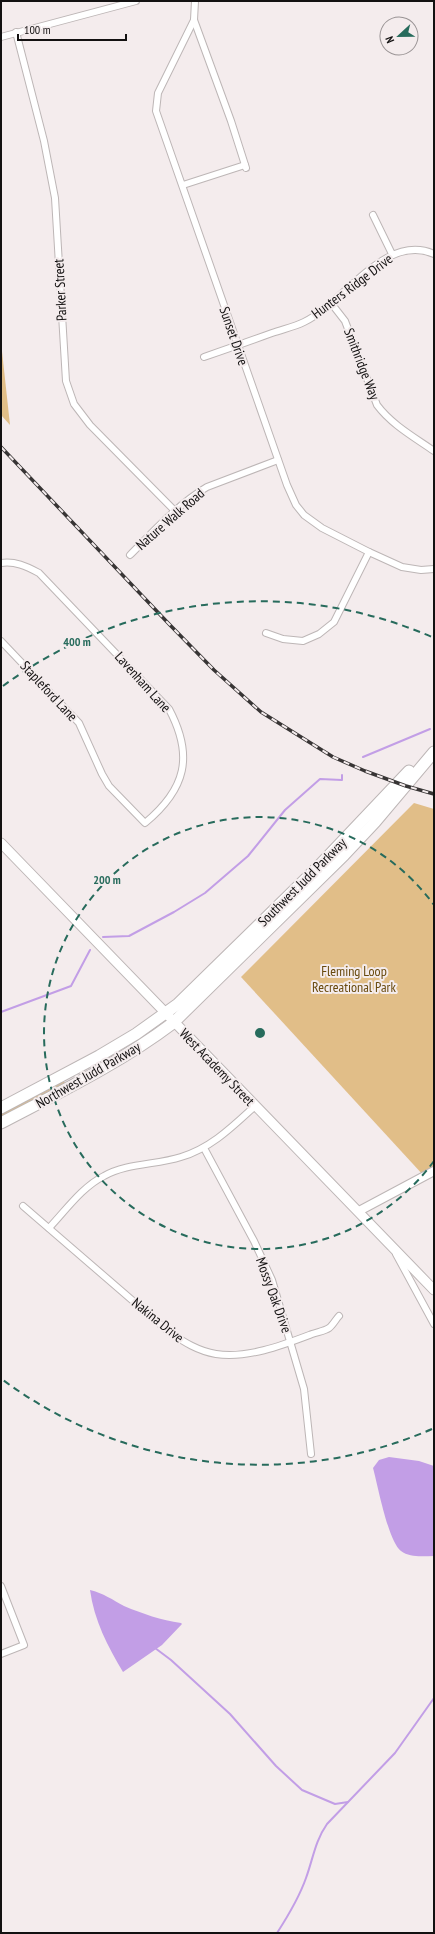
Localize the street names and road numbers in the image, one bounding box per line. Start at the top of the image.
street label: Hunters Ridge Drive [308,250,396,322]
street label: Parker Street [49,258,71,322]
street label: Sunset Drive [216,304,253,368]
street label: Smithridge Way [340,326,384,403]
street label: Nature Walk Road [132,484,208,554]
street label: Lavenham Lane [111,648,175,716]
street label: Stapleford Lane [16,657,82,725]
street label: Southwest Judd Parkway [254,833,351,930]
street label: West Academy Street [176,1025,259,1110]
street label: Northwest Judd Parkway [33,1037,144,1112]
street label: Mossy Oak Drive [252,1255,296,1335]
street label: Nakina Drive [128,1294,188,1347]

